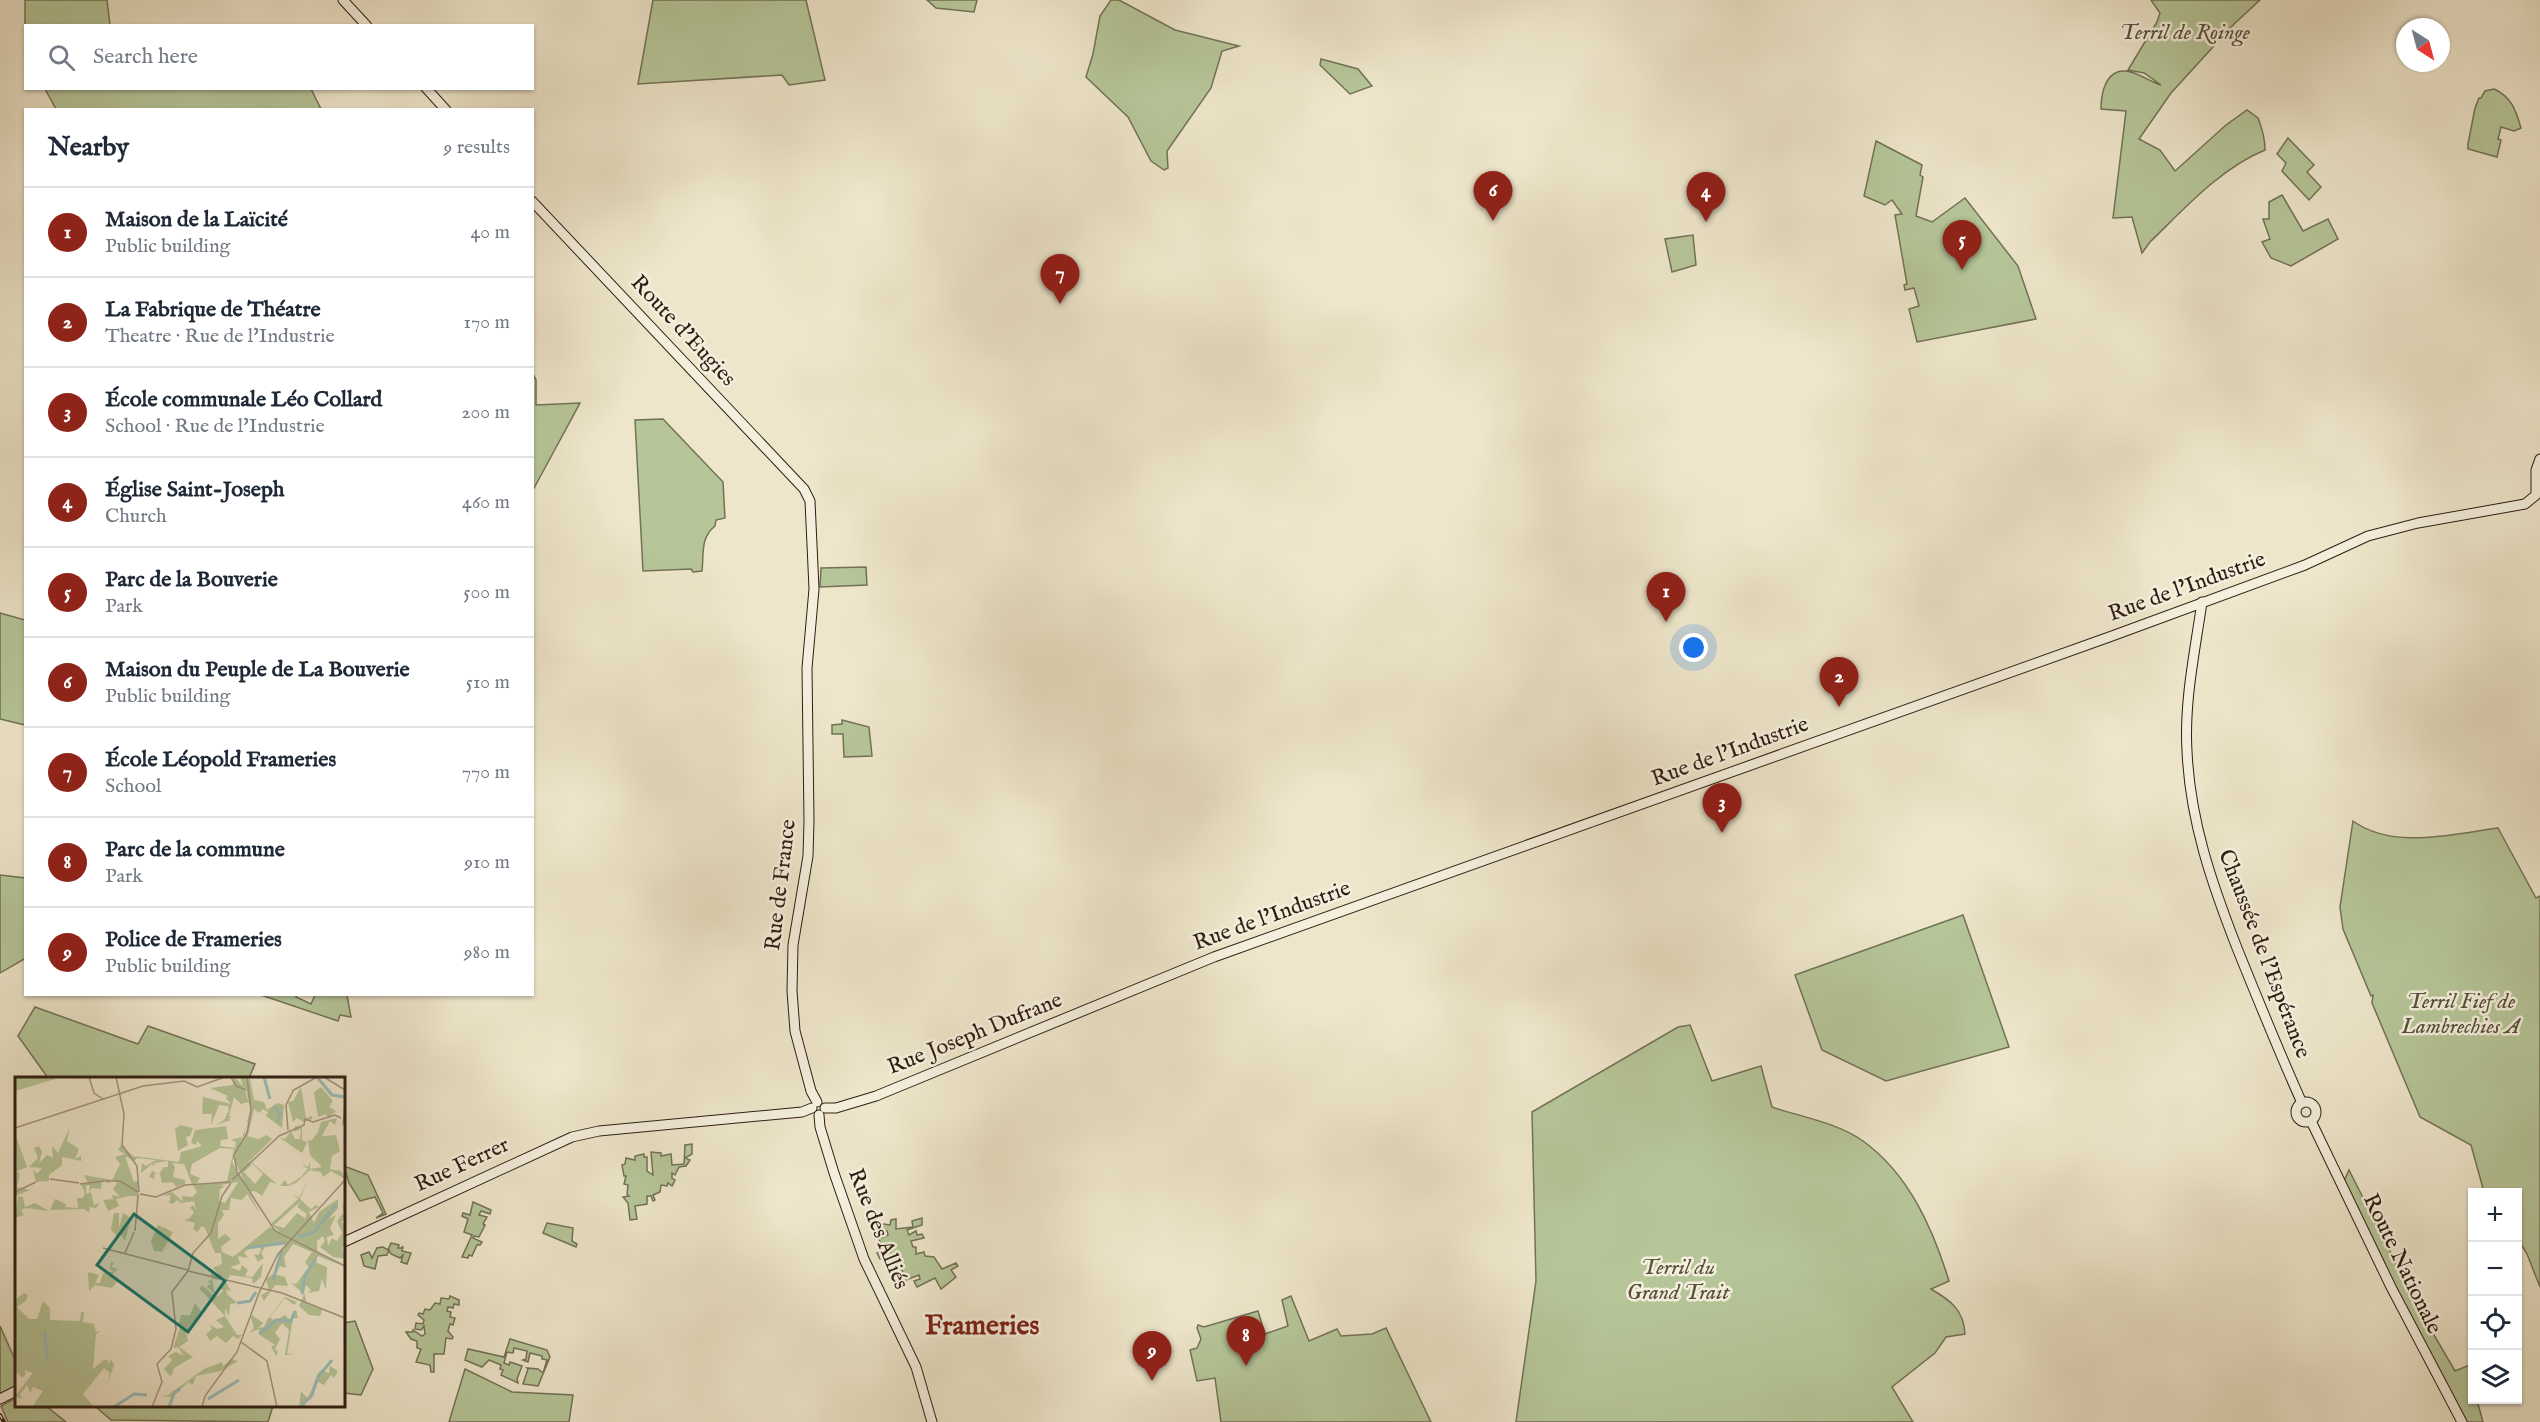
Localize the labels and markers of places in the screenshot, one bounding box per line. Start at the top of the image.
pin: 6 [1474,172,1512,221]
pin: 4 [1686,172,1726,222]
pin: 5 [1942,220,1982,270]
pin: 7 [1040,254,1080,304]
pin: 1 [1646,572,1686,622]
pin: 2 [1820,658,1858,707]
pin: 3 [1702,784,1742,833]
pin: 8 [1226,1316,1266,1366]
pin: 9 [1132,1332,1172,1381]

